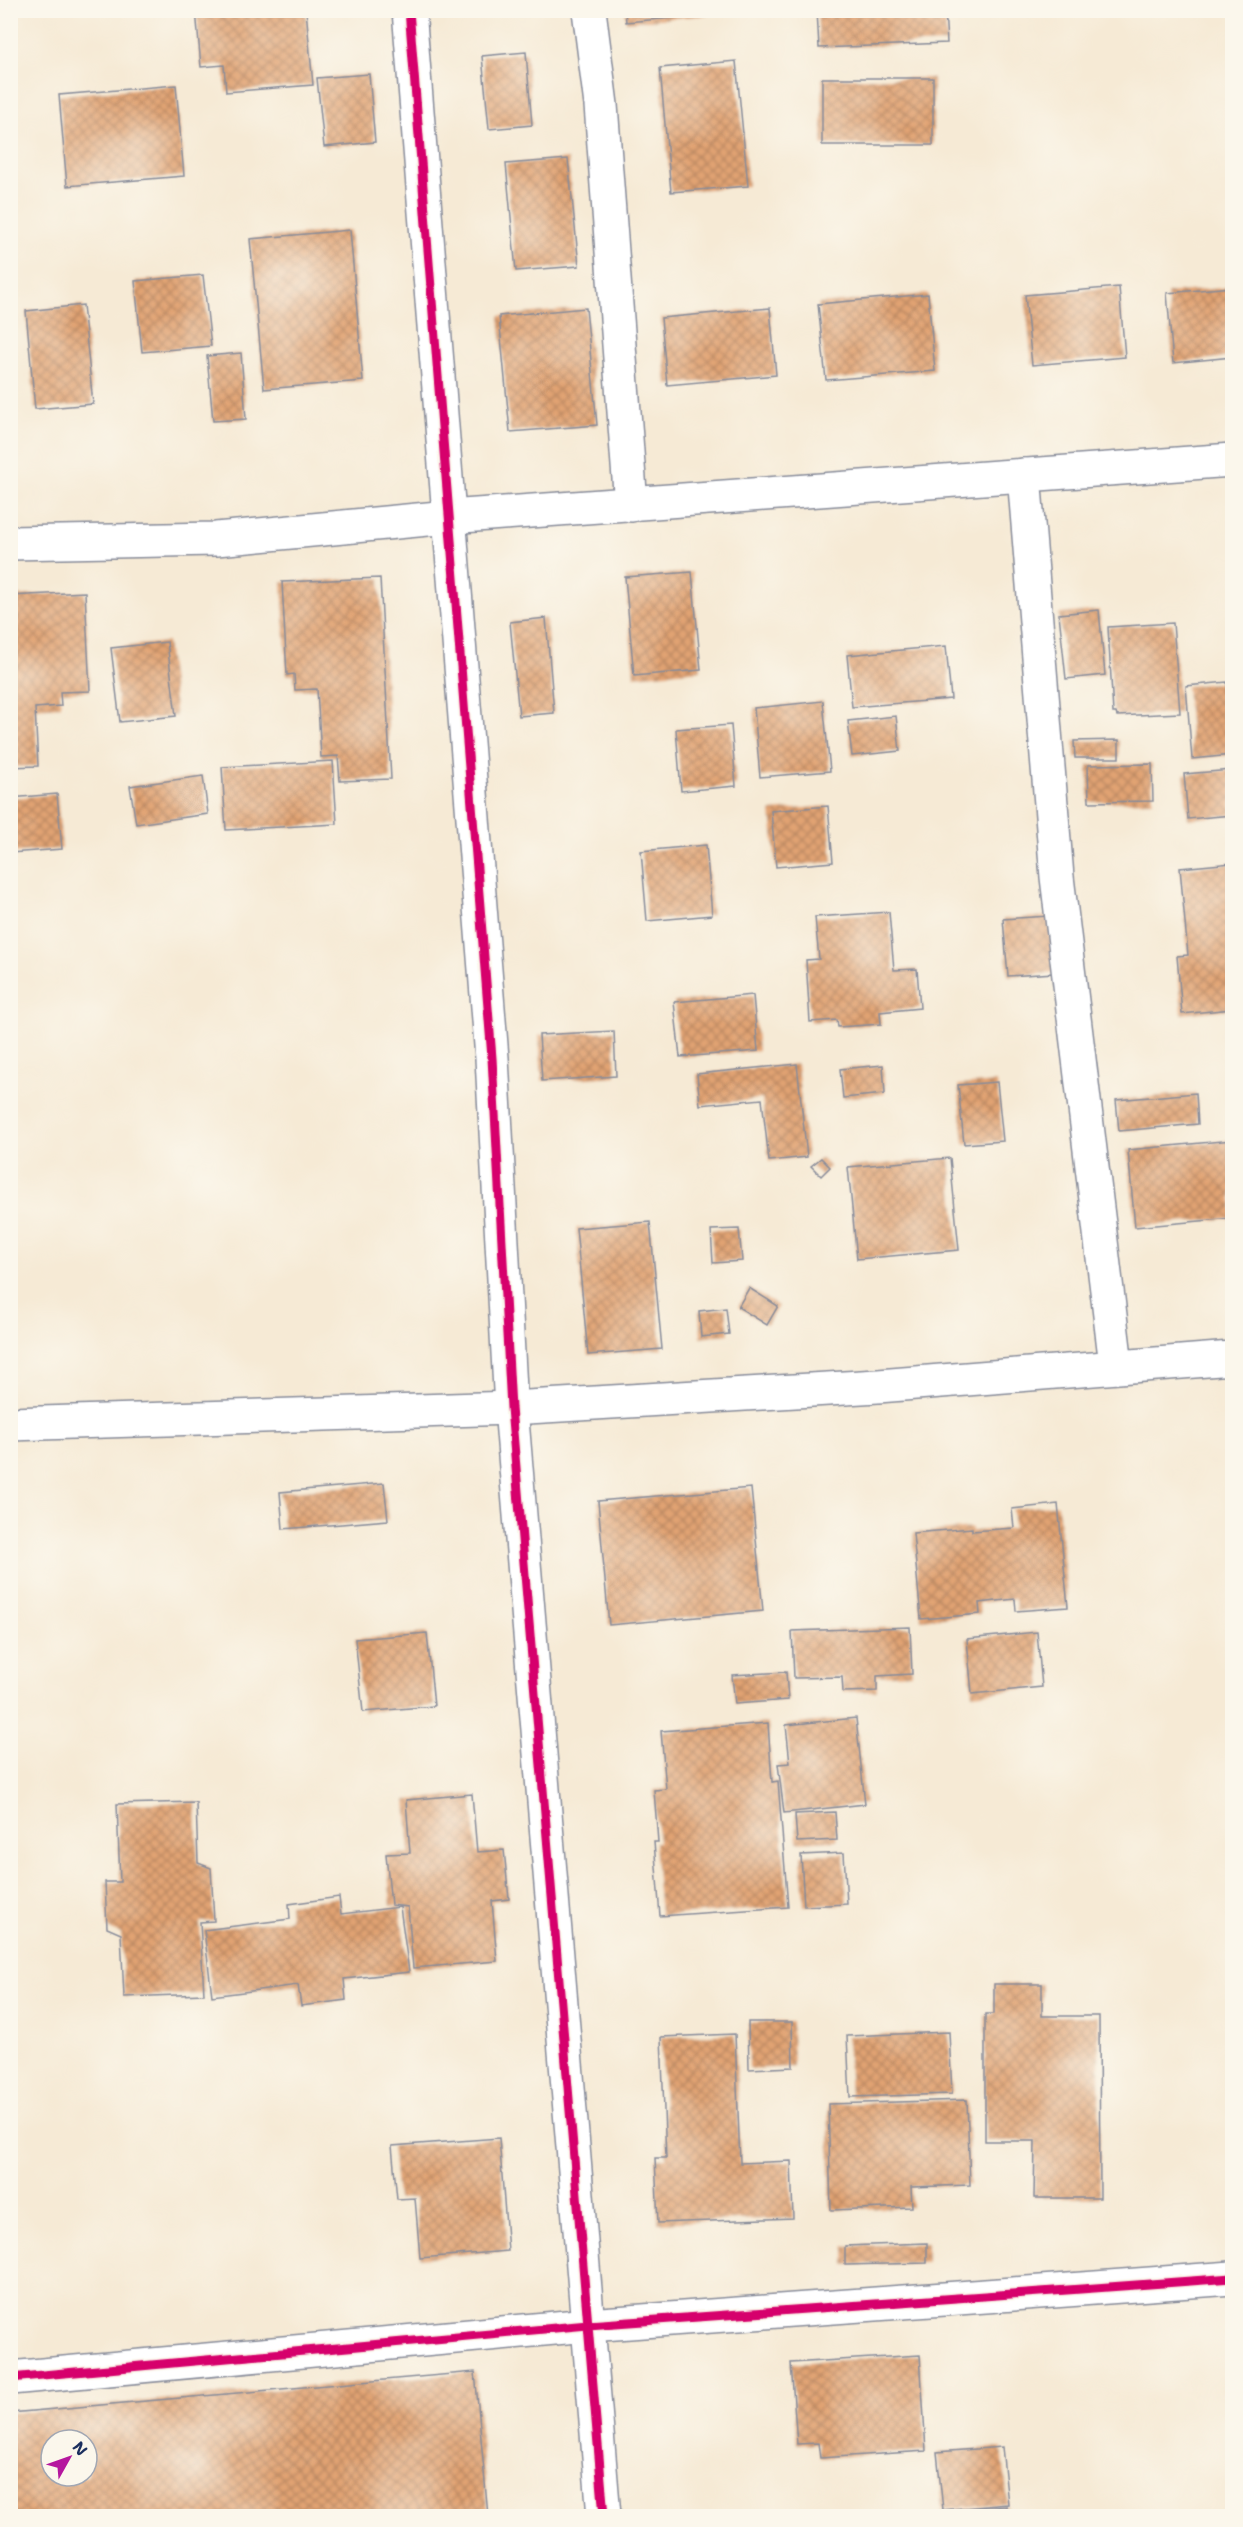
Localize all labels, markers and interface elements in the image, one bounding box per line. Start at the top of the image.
north arrow [39,2428,99,2488]
text: N [68,2437,92,2460]

